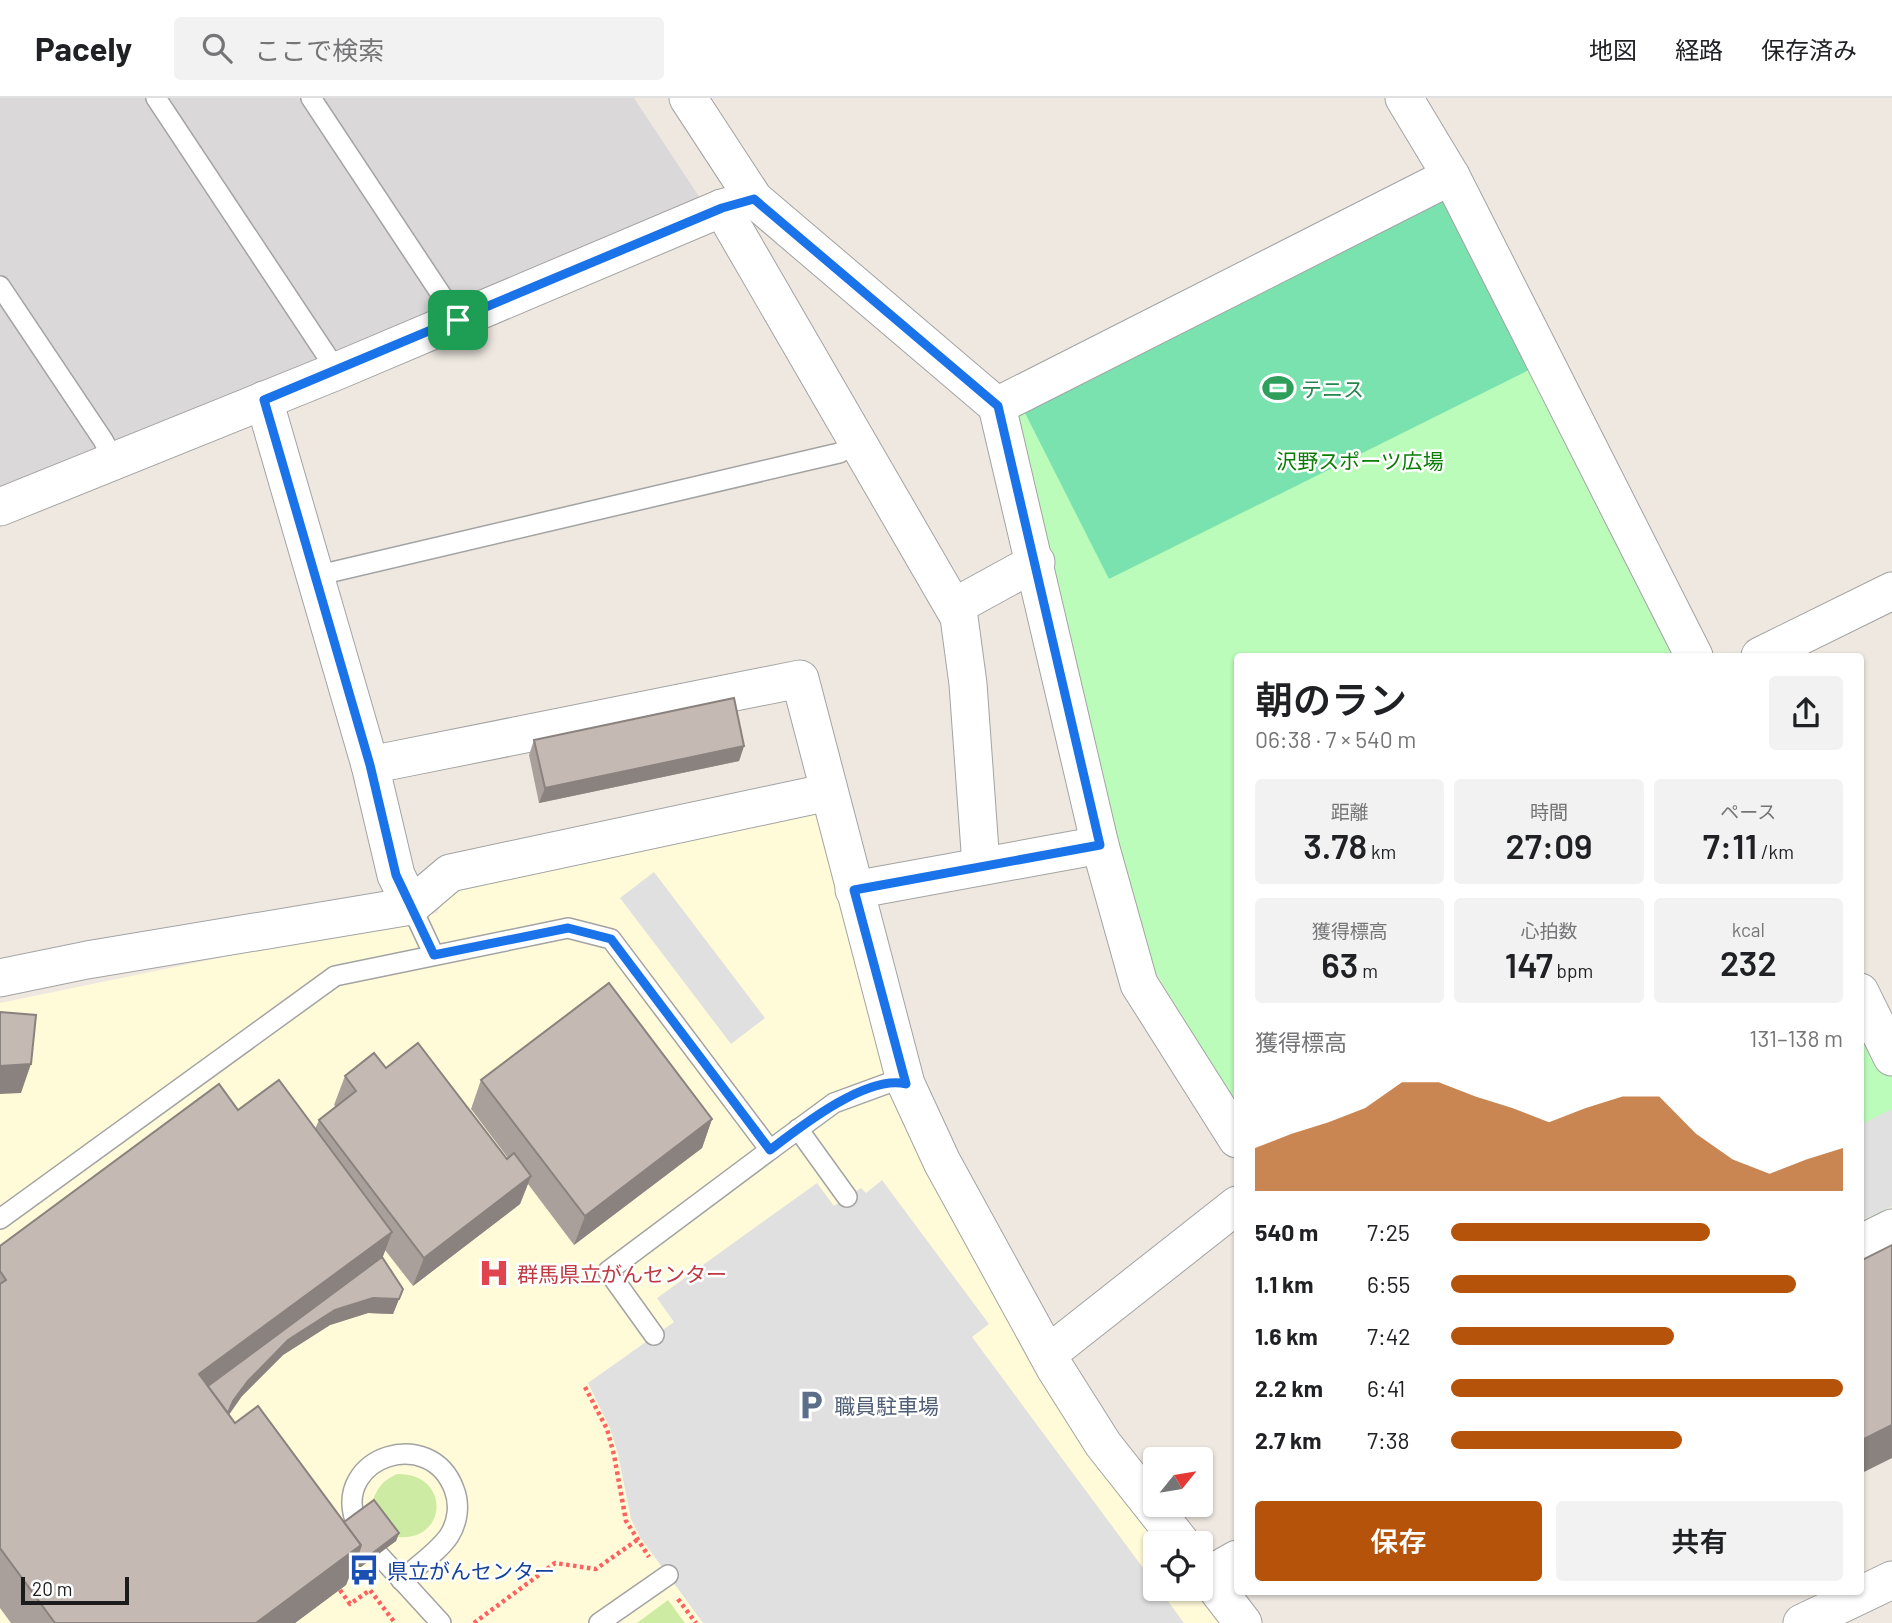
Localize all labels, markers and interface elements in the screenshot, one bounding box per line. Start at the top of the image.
search box [174,17,664,80]
text: Pacely [35,28,132,68]
icon: search [198,29,236,67]
text: ここで検索 [254,34,384,65]
text: 地図 [1589,35,1637,64]
text: 経路 [1675,35,1723,64]
text: 保存済み [1761,35,1857,64]
pin [428,290,488,350]
icon: arrive [439,301,477,339]
sports icon: テニス [1261,371,1295,405]
place label: テニス [1301,376,1364,401]
park label: 沢野スポーツ広場 [1276,448,1444,473]
text: 朝のラン [1255,676,1407,722]
button: share [1769,676,1843,750]
text: 06:38 · 7 × 540 m [1255,725,1416,753]
text: 距離 [1331,800,1369,823]
text: 時間 [1530,800,1568,823]
text: ペース [1720,800,1776,823]
text: 3.78 [1303,824,1367,866]
text: 27:09 [1505,824,1593,866]
text: 7:11 [1703,824,1757,866]
text: km [1367,840,1396,863]
text: /km [1757,840,1794,863]
text: kcal [1732,918,1765,941]
text: 獲得標高 [1312,919,1388,942]
text: 心拍数 [1520,919,1578,942]
text: 232 [1720,941,1777,983]
text: 63 [1321,943,1358,985]
text: 147 [1505,943,1553,985]
text: m [1358,959,1378,982]
text: bpm [1553,959,1593,982]
text: 131–138 m [1749,1024,1843,1052]
text: 獲得標高 [1255,1028,1347,1056]
text: 540 m [1255,1218,1318,1246]
text: 7:25 [1367,1218,1410,1246]
hospital icon: 群馬県立がんセンター [477,1256,511,1290]
place label: 群馬県立がんセンター [517,1261,727,1286]
text: 1.1 km [1255,1270,1314,1298]
text: 6:55 [1367,1270,1410,1298]
text: 1.6 km [1255,1322,1318,1350]
text: 7:42 [1367,1322,1411,1350]
text: 2.2 km [1255,1374,1323,1402]
text: 6:41 [1367,1374,1405,1402]
parking icon: 職員駐車場 [794,1388,828,1422]
place label: 職員駐車場 [834,1393,939,1418]
text: 2.7 km [1255,1426,1322,1454]
text: 7:38 [1367,1426,1410,1454]
north arrow [1143,1447,1213,1517]
map controls [1143,1447,1213,1601]
button: 保存 [1255,1501,1542,1581]
button: 共有 [1556,1501,1843,1581]
button: locate [1143,1531,1213,1601]
bus stop icon: 県立がんセンター [347,1553,381,1587]
place label: 県立がんセンター [387,1558,555,1583]
scale bar [21,1574,130,1606]
text: 20 m [32,1577,72,1600]

